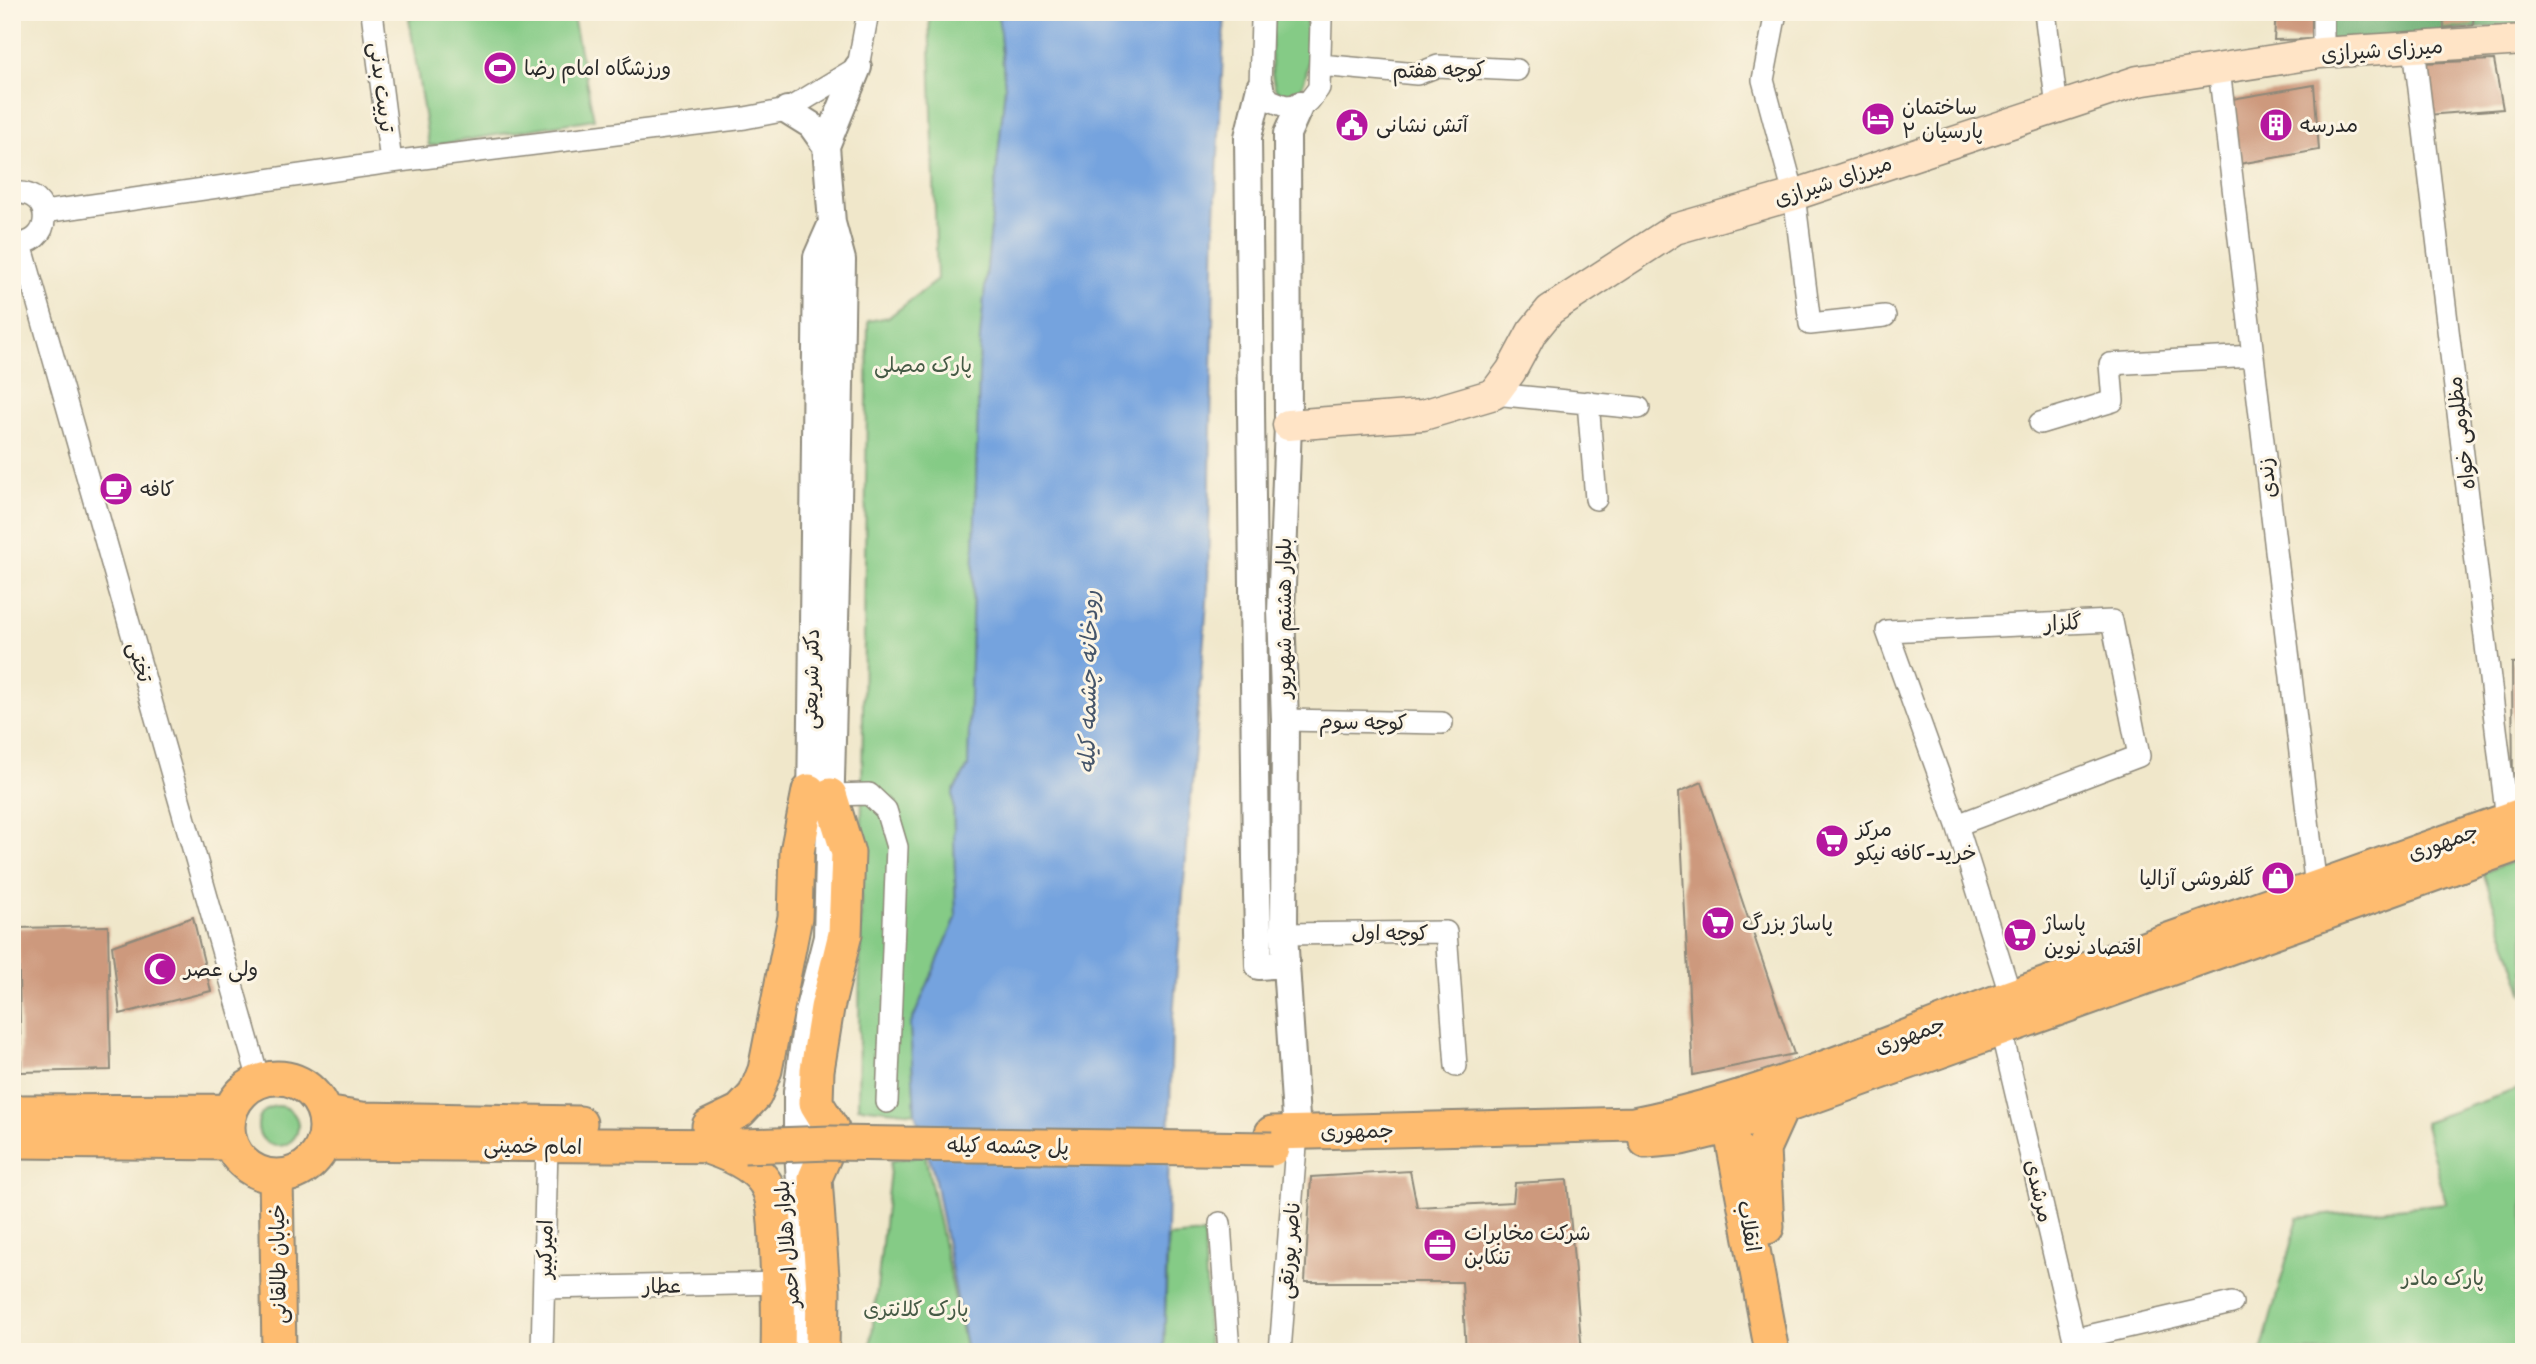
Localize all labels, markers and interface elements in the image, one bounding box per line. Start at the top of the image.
street label: میرزای شیرازی [2320,27,2444,73]
street label: تربیت بدنی [358,40,406,135]
sports icon: ورزشگاه امام رضا [481,49,519,87]
place label: ورزشگاه امام رضا [524,49,671,87]
street label: کوچه هفتم [1392,50,1486,90]
place label: ساختمان پارسیان ۲ [1902,88,1983,150]
hotel icon: ساختمان پارسیان ۲ [1859,100,1897,138]
public building icon: آتش نشانی [1333,106,1371,144]
place label: آتش نشانی [1376,106,1469,144]
building icon: مدرسه [2257,106,2295,144]
place label: مدرسه [2300,106,2358,144]
street label: میرزای شیرازی [1769,144,1897,218]
park label: پارک مصلی [874,346,972,384]
street label: مظلومی خواه [2435,374,2487,492]
street label: زندی [2246,455,2288,501]
cafe icon: کافه [97,470,135,508]
place label: کافه [140,470,175,508]
street label: بلوار هشتم شهریور [1265,538,1303,700]
water label: رودخانه چشمه کیله [1066,590,1111,774]
street label: گلزار [2041,603,2083,643]
street label: دکتر شریعتی [791,628,831,730]
street label: تختی [116,637,164,688]
street label: کوچه سوم [1319,702,1407,742]
place label: مرکز خرید-کافه نیکو [1854,810,1977,872]
street label: جمهوری [2402,812,2484,872]
supermarket icon: مرکز خرید-کافه نیکو [1813,822,1851,860]
place label: گلفروشی آزالیا [2139,859,2254,897]
shop icon: گلفروشی آزالیا [2259,859,2297,897]
supermarket icon: پاساژ بزرگ [1699,904,1737,942]
place label: پاساژ بزرگ [1742,904,1833,942]
place label: پاساژ اقتصاد نوین [2042,904,2141,966]
street label: کوچه اول [1351,914,1429,952]
supermarket icon: پاساژ اقتصاد نوین [2001,916,2039,954]
mosque icon: ولی عصر [141,950,179,988]
place label: ولی عصر [182,950,258,988]
street label: جمهوری [1869,1005,1951,1065]
street label: جمهوری [1320,1111,1394,1151]
street label: امام خمینی [483,1126,583,1166]
street label: پل چشمه کیله [947,1126,1069,1166]
street label: مرشدی [2013,1156,2065,1226]
street label: بلوار هلال احمر [762,1179,812,1311]
street label: انقلاب [1726,1197,1772,1255]
street label: ناصر پورتقی [1266,1199,1312,1301]
street label: خیابان طالقانی [258,1204,298,1324]
place label: شرکت مخابرات تنکابن [1464,1214,1591,1276]
street label: امیرکبیر [525,1219,565,1281]
office icon: شرکت مخابرات تنکابن [1421,1226,1459,1264]
park label: پارک مادر [2400,1259,2484,1297]
street label: عطار [640,1267,682,1305]
park label: پارک کلانتری [863,1290,969,1328]

